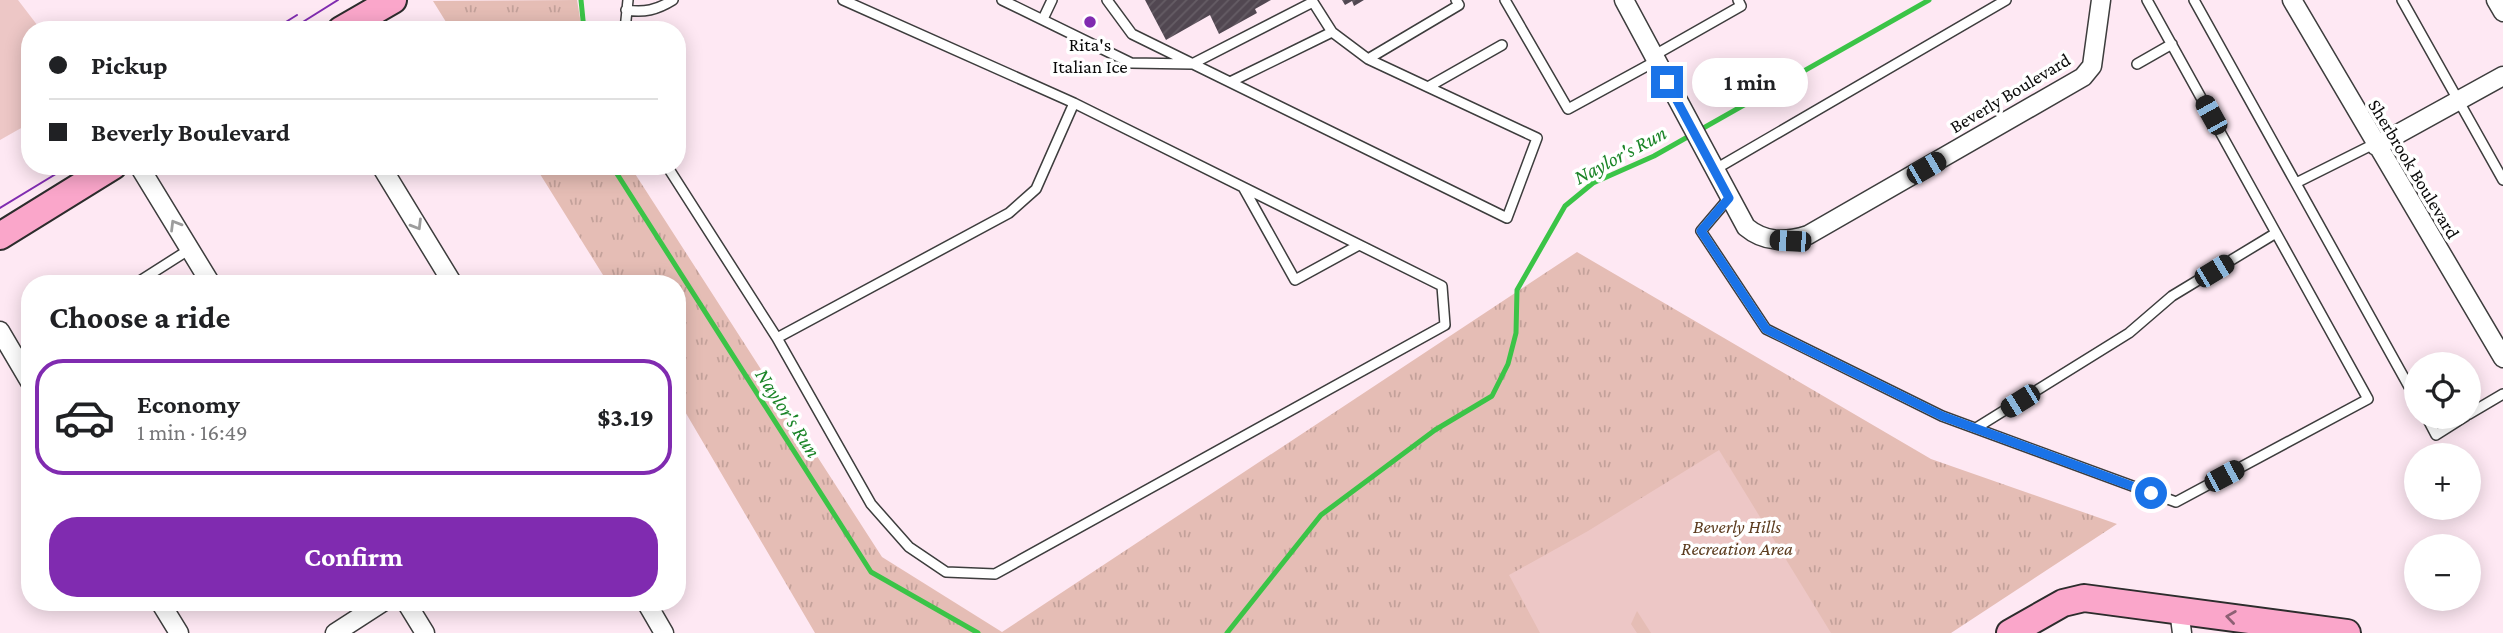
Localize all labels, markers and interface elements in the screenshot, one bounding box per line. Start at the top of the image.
marker: Rita's Italian Ice [1082,14,1098,30]
place label: Rita's Italian Ice [1052,34,1128,77]
street label: Beverly Boulevard [1946,49,2074,137]
text: Pickup [91,51,168,80]
callout: 1 min [1692,57,1807,106]
route end [1651,66,1683,98]
text: 1 min [1724,69,1776,95]
car [2192,92,2231,138]
street label: Sherbrook Boulevard [2364,96,2464,242]
text: Beverly Boulevard [91,118,290,147]
water label: Naylor's Run [1570,121,1670,189]
car [1903,148,1950,188]
one-way arrow [408,217,421,230]
one-way arrow [171,220,184,233]
car [1769,229,1812,253]
car [2191,251,2238,291]
text: Choose a ride [49,299,230,335]
map controls [2404,352,2481,611]
button: locate [2404,352,2481,429]
water label: Naylor's Run [750,364,826,462]
car [1997,381,2044,421]
icon: car [53,386,116,449]
text: Economy [137,390,240,419]
text: $3.19 [597,403,654,432]
text: 1 min · 16:49 [137,419,248,445]
button: + [2404,443,2481,520]
car [2201,457,2248,495]
route start [2135,477,2167,509]
park label: Beverly Hills Recreation Area [1681,516,1793,559]
button: Confirm [49,517,658,597]
button: − [2404,534,2481,611]
one-way arrow [2225,609,2237,624]

